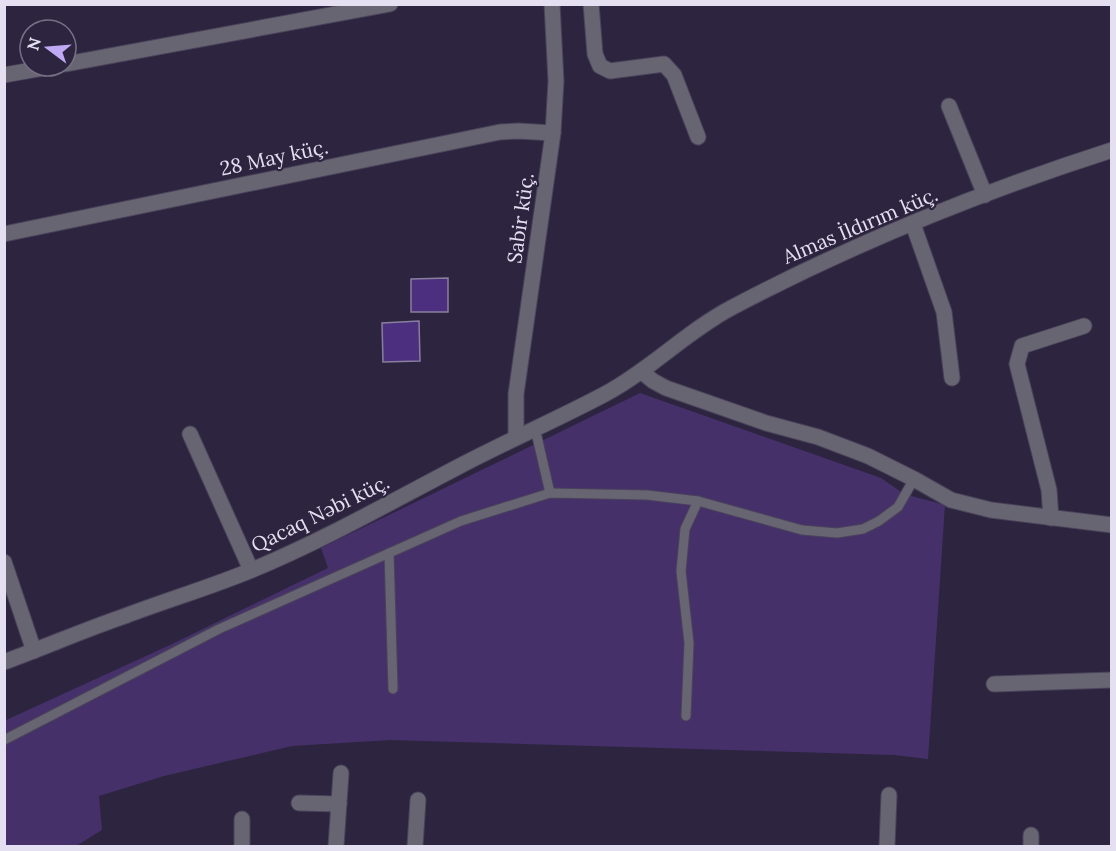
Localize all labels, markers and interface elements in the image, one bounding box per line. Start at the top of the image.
north arrow [18,18,78,78]
text: N [22,35,45,53]
street label: 28 May küç. [218,133,330,181]
street label: Sabir küç. [501,171,539,265]
street label: Almas İldırım küç. [778,181,941,269]
street label: Qacaq Nəbi küç. [247,469,393,557]

